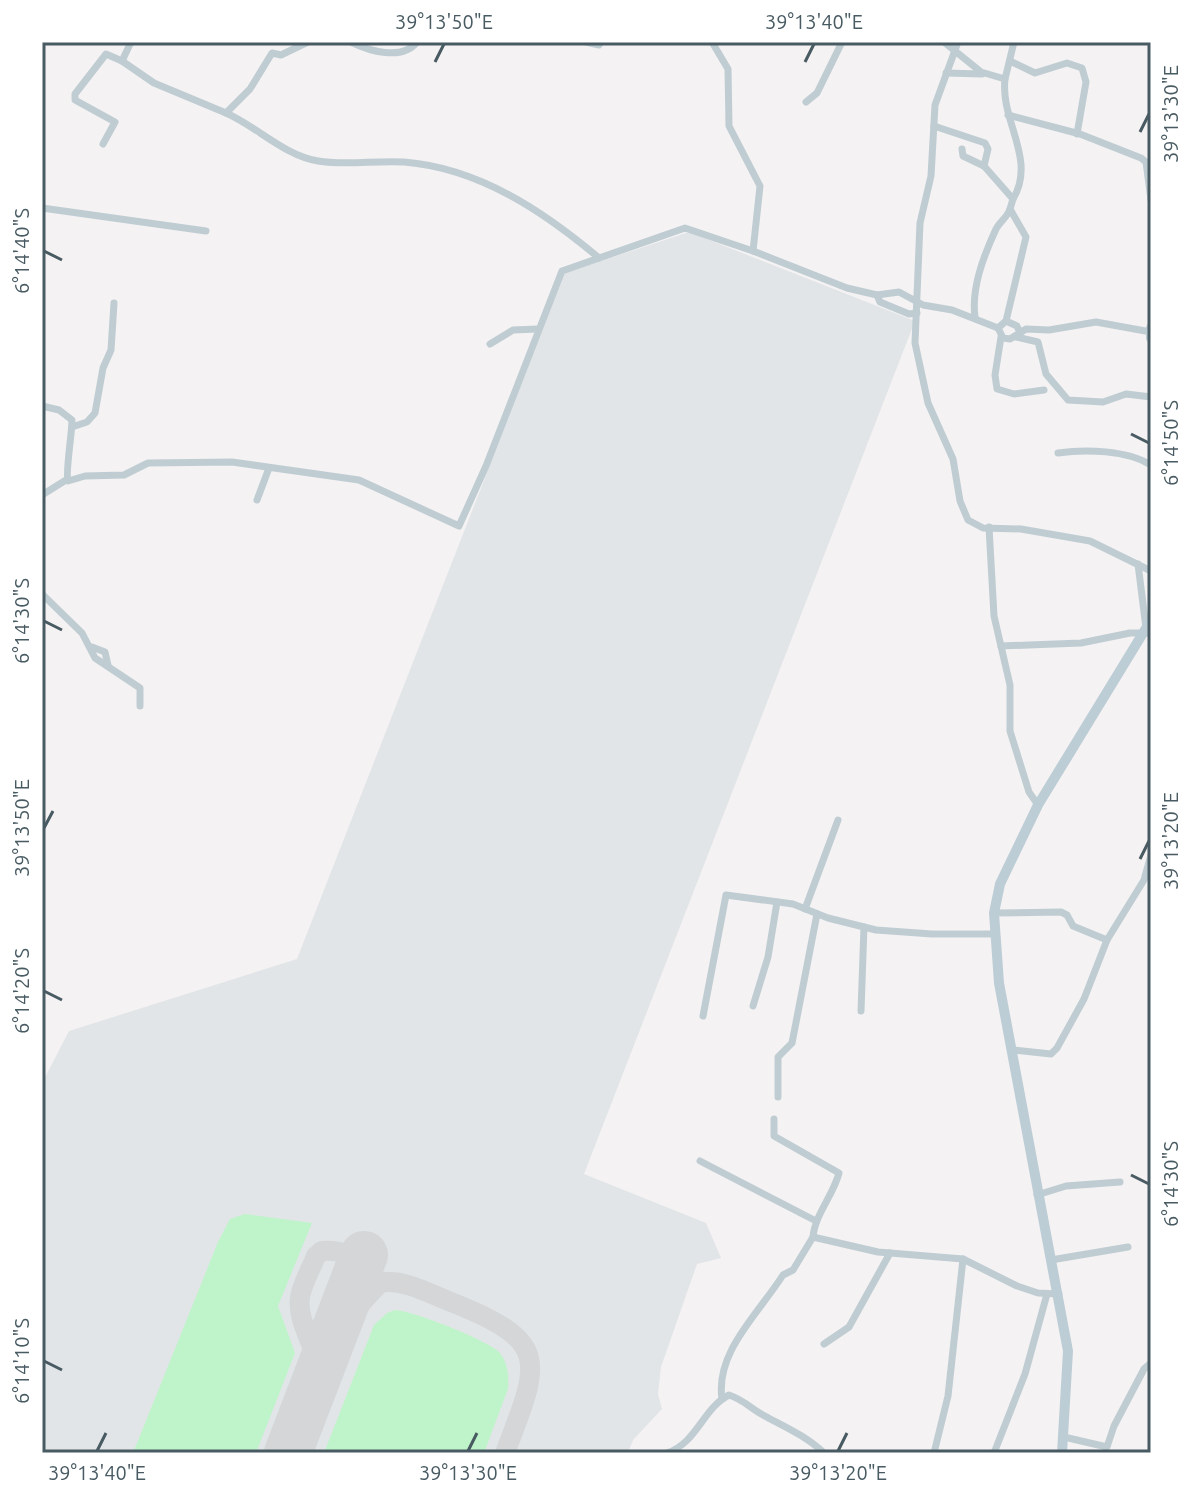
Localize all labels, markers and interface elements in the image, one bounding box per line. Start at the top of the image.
text: 39°13'50"E [395,10,493,33]
text: 39°13'40"E [765,10,863,33]
text: 39°13'30"E [1159,65,1182,163]
text: 6°14'40"S [10,208,33,294]
text: 6°14'50"S [1159,400,1182,486]
text: 6°14'30"S [10,578,33,664]
text: 39°13'50"E [10,779,33,877]
text: 39°13'20"E [1159,792,1182,890]
text: 6°14'20"S [10,948,33,1034]
text: 6°14'30"S [1159,1141,1182,1227]
text: 6°14'10"S [10,1318,33,1404]
text: 39°13'40"E [48,1461,146,1484]
text: 39°13'30"E [419,1461,517,1484]
text: 39°13'20"E [789,1461,887,1484]

